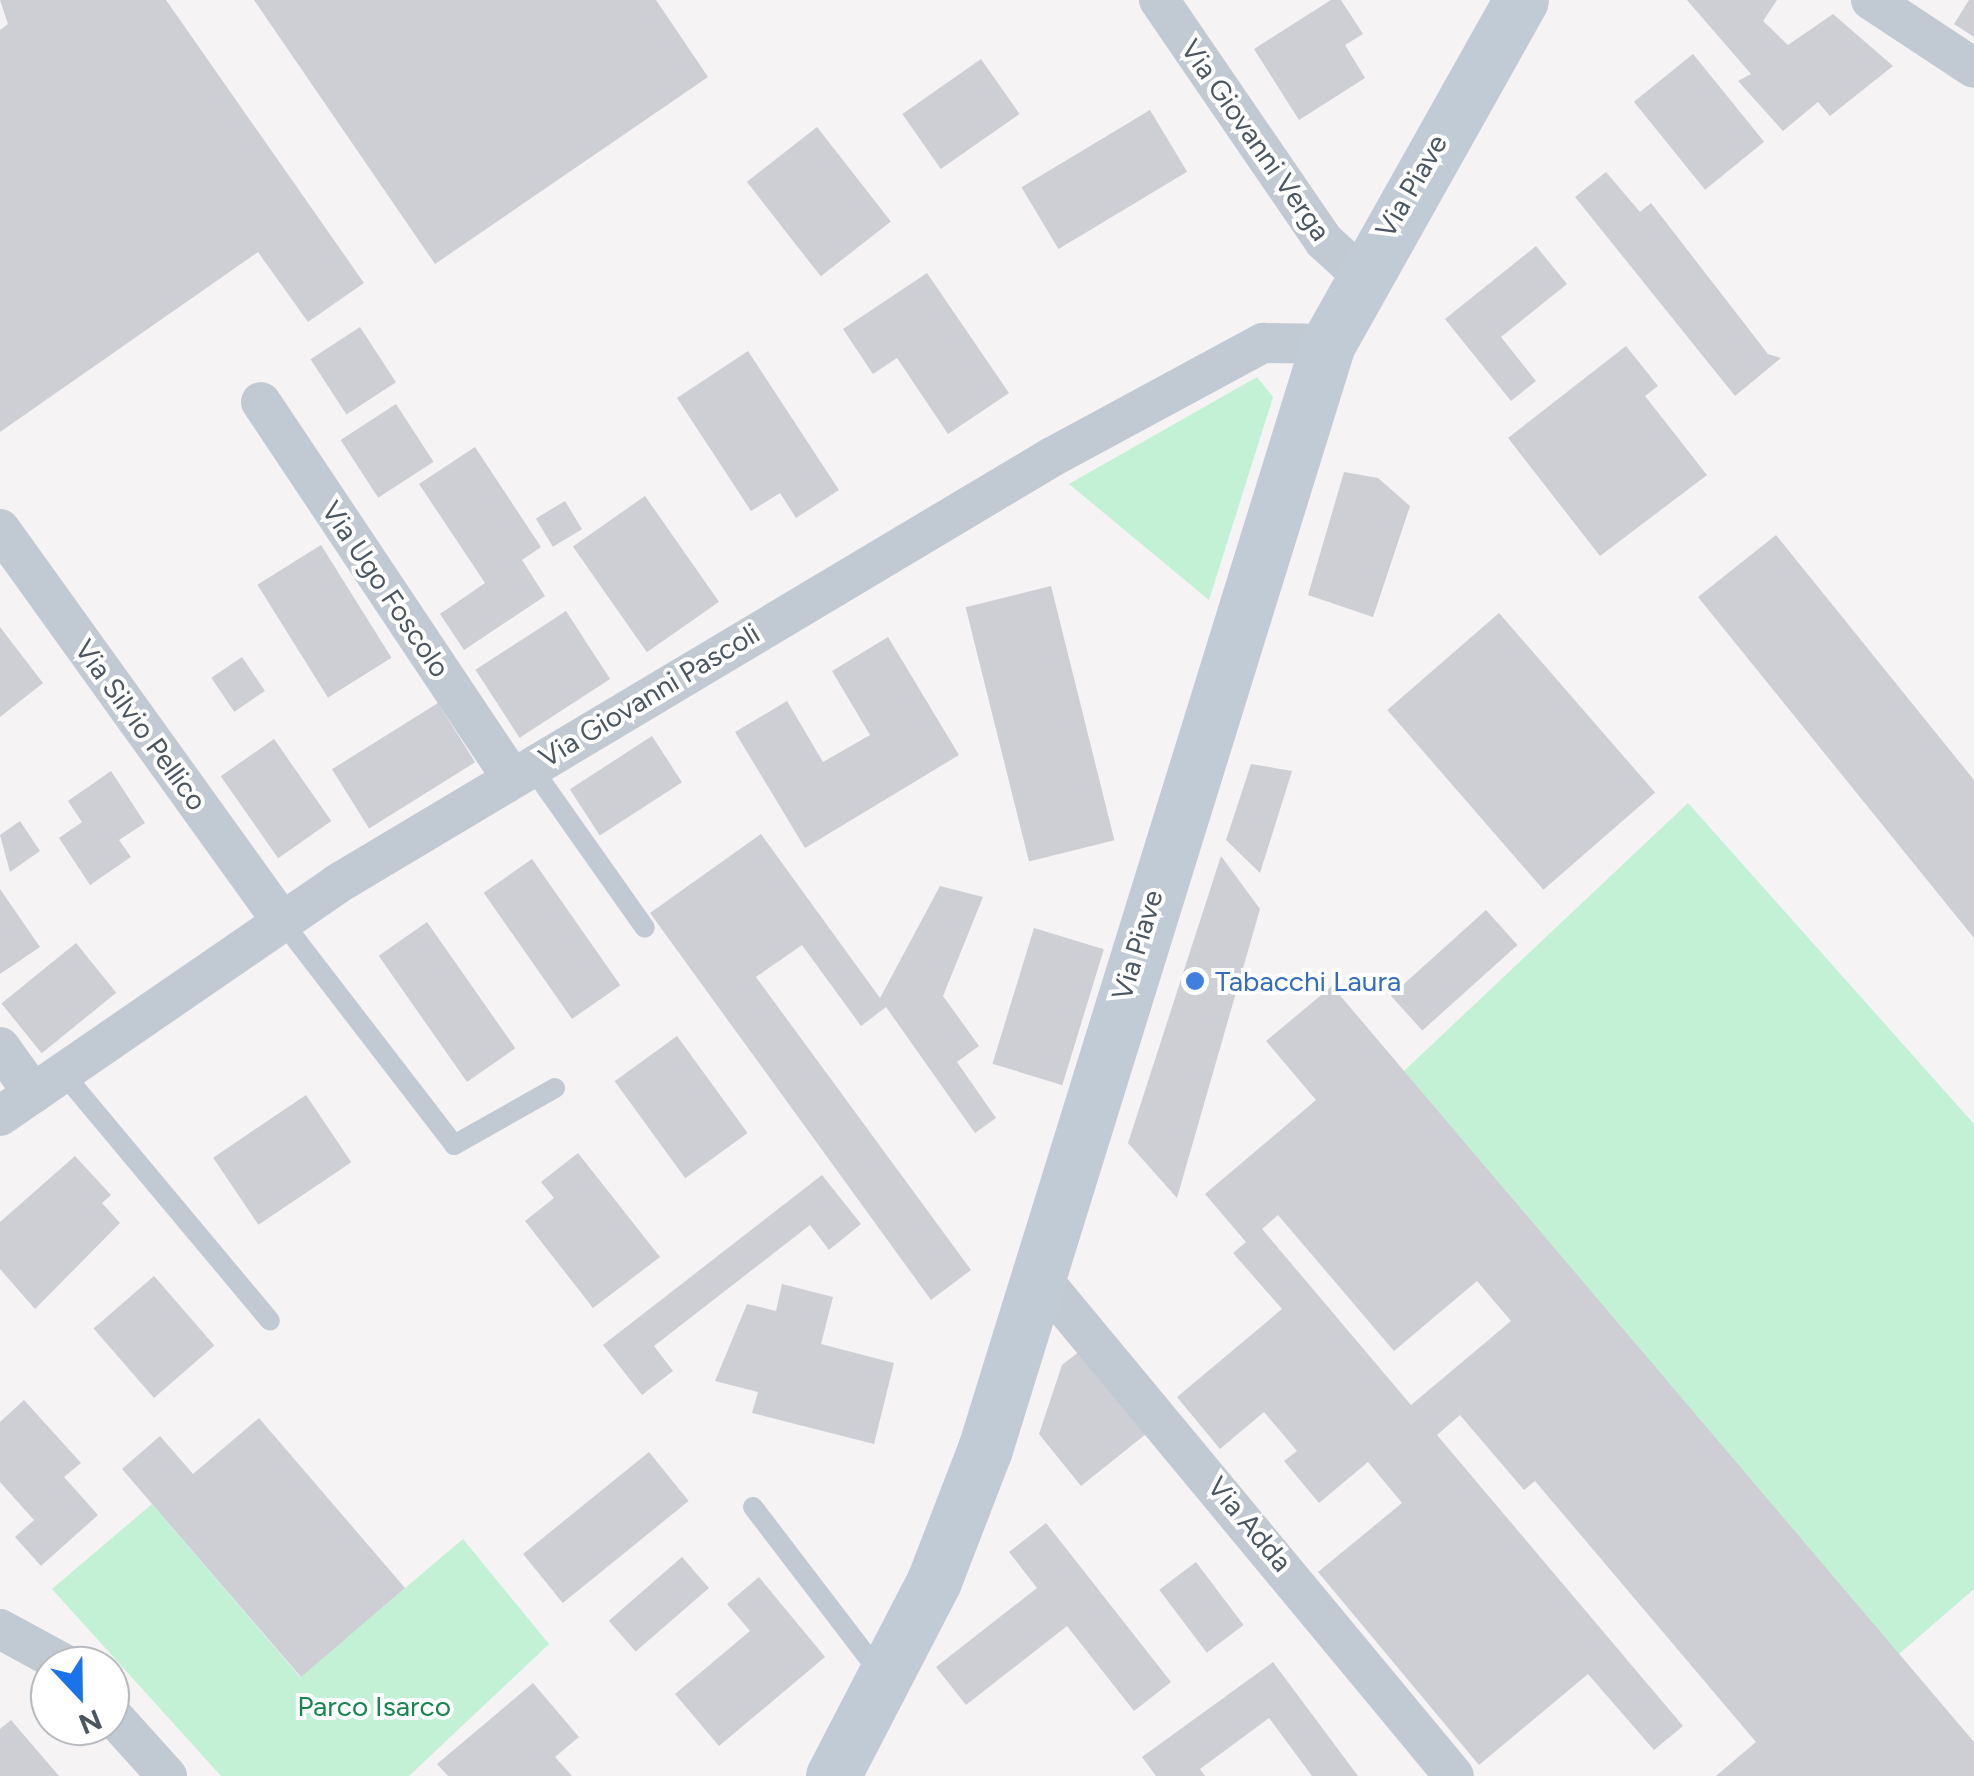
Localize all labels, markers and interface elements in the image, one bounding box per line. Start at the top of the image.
street label: Via Giovanni Verga [1174,33,1338,247]
street label: Via Piave [1368,128,1454,244]
street label: Via Ugo Foscolo [315,495,457,683]
street label: Via Giovanni Pascoli [533,616,765,774]
street label: Via Silvio Pellico [68,633,214,817]
street label: Via Piave [1104,886,1170,1004]
place label: Tabacchi Laura [1215,964,1401,998]
marker: Tabacchi Laura [1184,970,1206,992]
street label: Via Adda [1201,1470,1299,1578]
north arrow [30,1646,130,1746]
park label: Parco Isarco [297,1689,451,1723]
text: N [74,1702,107,1742]

